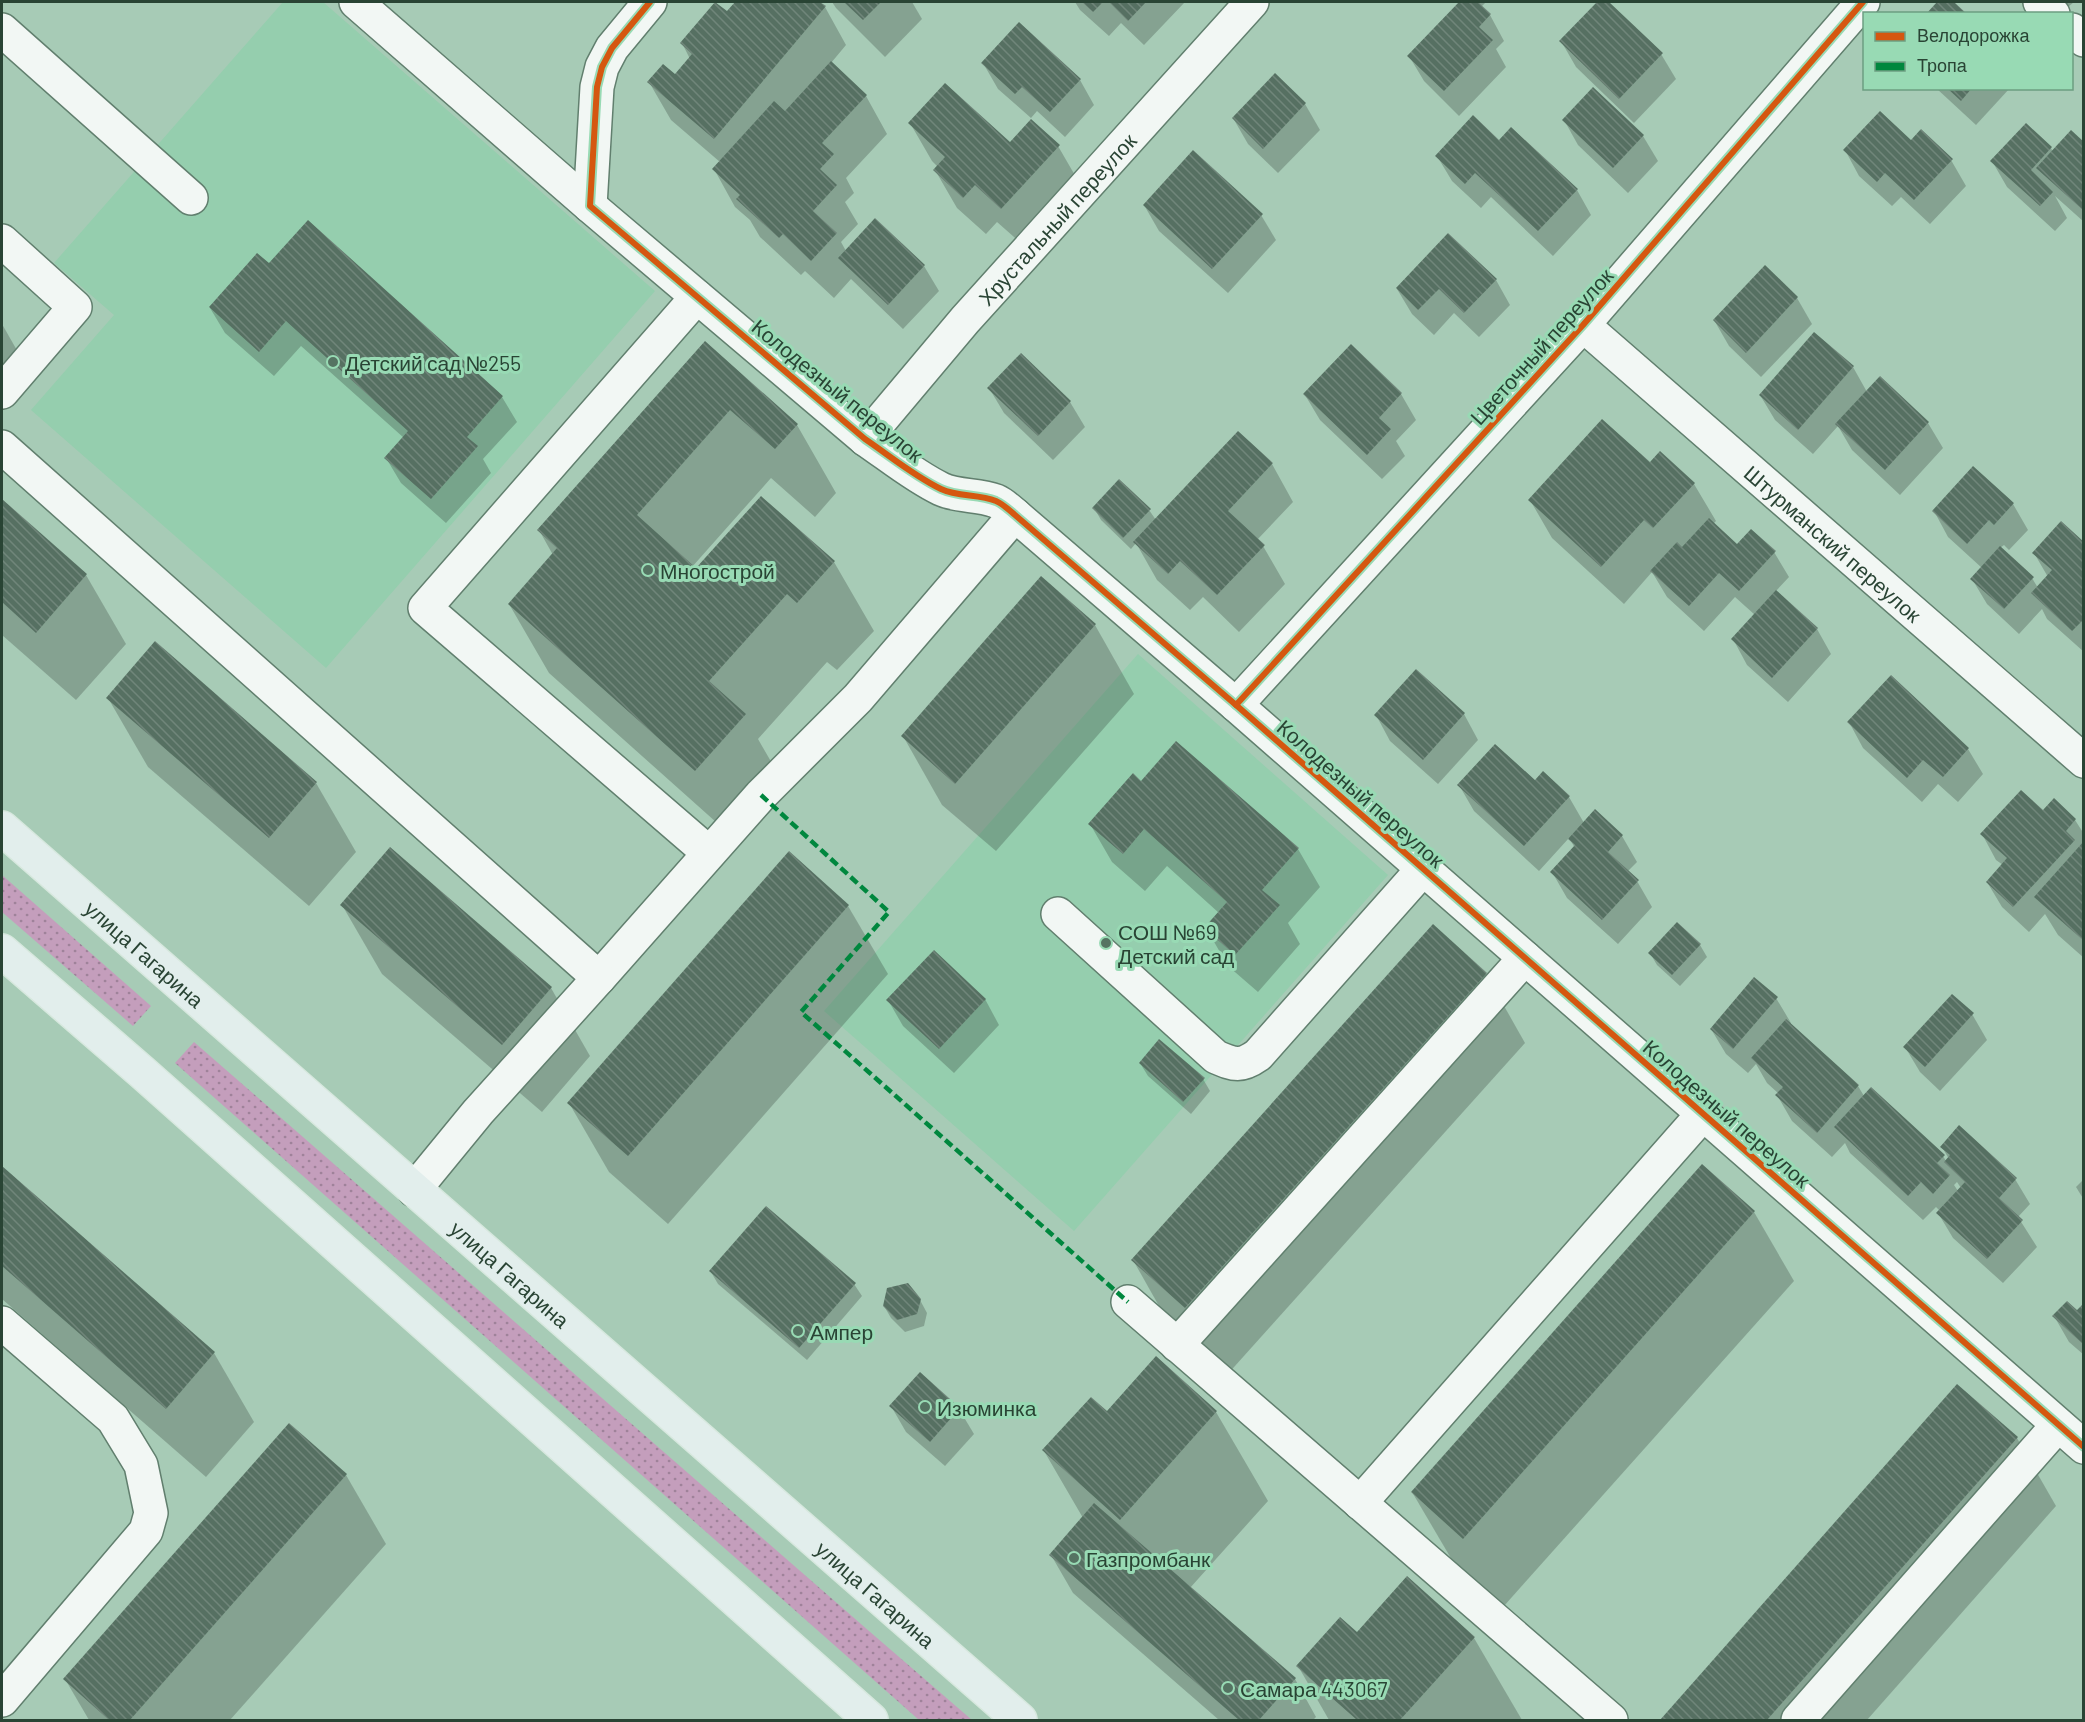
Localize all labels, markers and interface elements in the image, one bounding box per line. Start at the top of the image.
legend [1863,12,2073,90]
text: Велодорожка [1917,24,2030,46]
text: Тропа [1917,54,1968,76]
street label: Хрустальный переулок [973,127,1141,310]
street label: Цветочный переулок [1464,262,1618,429]
street label: Колодезный переулок [748,313,929,467]
place label: Детский сад №255 [345,350,521,375]
marker: Детский сад №255 [326,355,340,369]
street label: Штурманский переулок [1740,459,1927,627]
place label: Многострой [660,558,775,583]
marker: Многострой [641,563,655,577]
street label: Колодезный переулок [1273,714,1450,873]
street label: улица Гагарина [80,895,210,1012]
place label: СОШ №69 Детский сад [1118,919,1234,968]
marker: СОШ №69 Детский сад [1099,936,1113,950]
street label: Колодезный переулок [1639,1034,1816,1193]
street label: улица Гагарина [446,1215,575,1332]
place label: Ампер [810,1319,873,1344]
marker: Ампер [791,1324,805,1338]
place label: Изюминка [937,1395,1037,1420]
marker: Изюминка [918,1400,932,1414]
street label: улица Гагарина [812,1535,941,1653]
place label: Газпромбанк [1086,1546,1211,1571]
marker: Газпромбанк [1067,1551,1081,1565]
place label: Самара 443067 [1240,1676,1387,1701]
marker: Самара 443067 [1221,1681,1235,1695]

